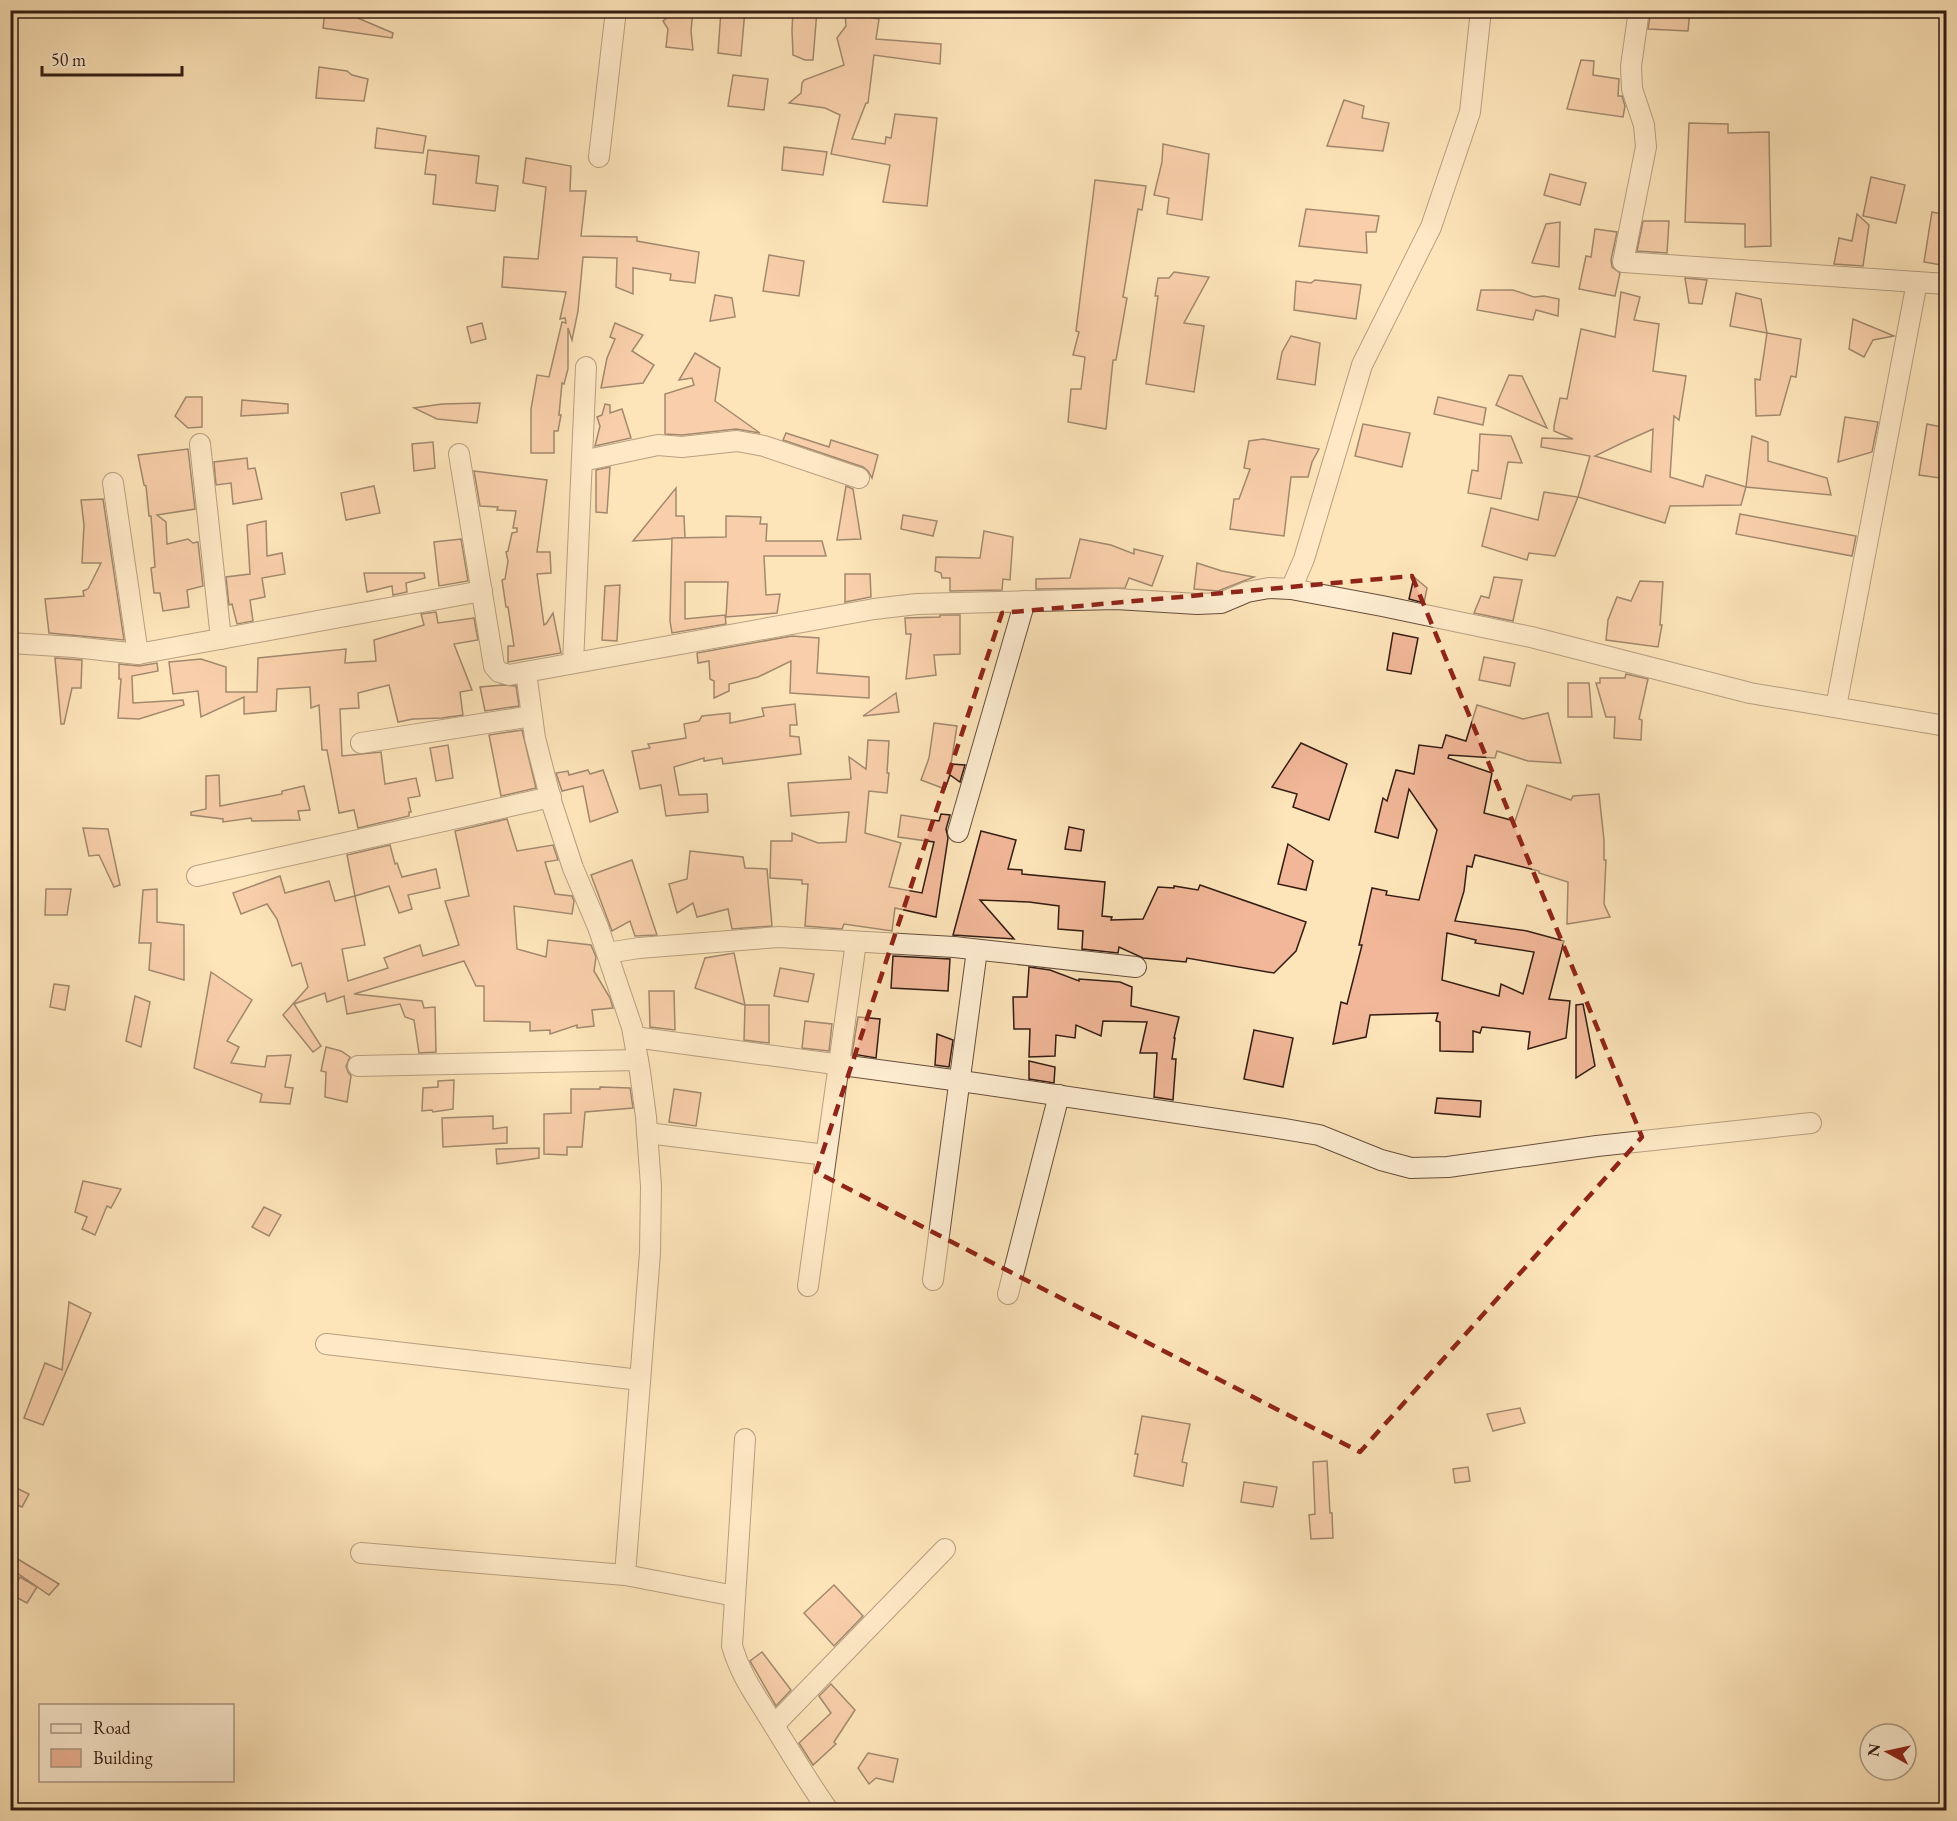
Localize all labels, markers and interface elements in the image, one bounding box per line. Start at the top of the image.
scale bar [42,39,182,77]
text: 50 m [51,48,86,71]
legend [39,1704,234,1782]
text: Road [93,1716,132,1739]
north arrow [1858,1722,1918,1782]
text: N [1862,1742,1885,1758]
text: Building [93,1746,153,1769]

